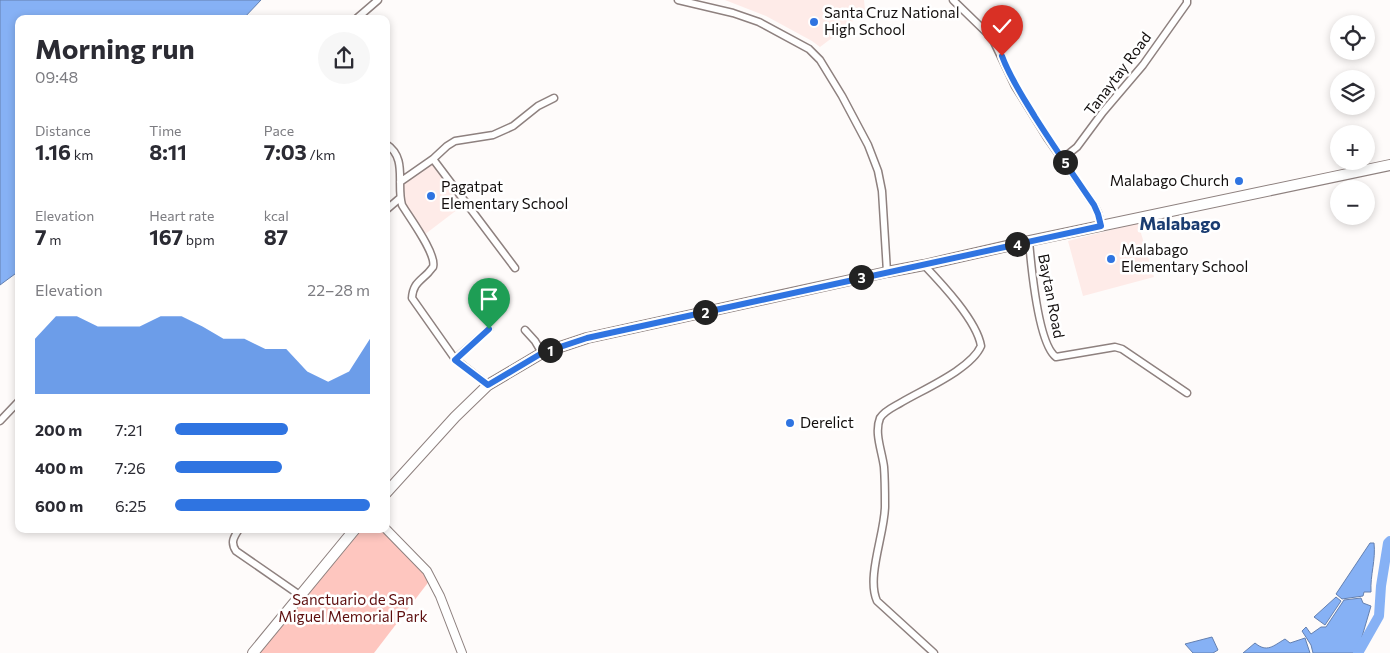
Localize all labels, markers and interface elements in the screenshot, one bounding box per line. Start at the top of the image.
place label: Santa Cruz National High School [824,3,959,38]
pin [981,5,1023,56]
icon: check [988,12,1016,40]
map controls [1330,15,1375,225]
button: locate [1330,15,1375,60]
marker: Santa Cruz National High School [808,16,820,28]
street label: Tanaytay Road [1080,28,1154,119]
text: Morning run [35,31,195,65]
button: share [318,32,370,84]
text: 09:48 [35,67,78,86]
button: layers [1330,70,1375,115]
text: Distance [35,122,91,139]
text: Time [149,122,182,139]
text: Pace [264,122,294,139]
button: + [1330,125,1375,170]
text: 1.16 [35,139,71,164]
text: 8:11 [149,139,187,164]
text: 7:03 [264,139,307,164]
text: km [71,146,93,163]
text: /km [307,146,336,163]
pin: 5 [1052,150,1078,174]
text: 5 [1061,154,1070,171]
place label: Malabago Church [1110,171,1229,189]
marker: Malabago Church [1233,175,1245,187]
place label: Pagatpat Elementary School [441,177,568,212]
button: − [1330,180,1375,225]
marker: Pagatpat Elementary School [425,190,437,202]
text: Elevation [35,207,94,224]
text: Heart rate [149,207,214,224]
text: kcal [264,207,289,224]
district label: Malabago [1139,212,1221,234]
text: 7 [35,224,47,249]
text: 167 [149,224,183,249]
text: 87 [264,224,288,249]
text: m [47,231,61,248]
text: bpm [183,231,215,248]
pin: 4 [1004,232,1030,256]
text: 4 [1013,236,1022,253]
place label: Malabago Elementary School [1121,240,1248,275]
street label: Baytan Road [1035,252,1069,340]
marker: Malabago Elementary School [1105,253,1117,265]
pin: 3 [848,264,874,290]
text: 3 [857,269,866,286]
pin [468,278,510,329]
text: Elevation [35,280,103,299]
text: 22–28 m [307,280,370,299]
icon: arrive [475,285,503,313]
pin: 2 [692,300,718,324]
text: 2 [702,304,709,321]
pin: 1 [538,338,562,362]
text: 1 [547,342,554,359]
place label: Derelict [800,413,854,431]
marker: Derelict [784,417,796,429]
text: 200 m [35,420,82,439]
text: 7:21 [115,420,143,439]
text: 400 m [35,458,83,477]
text: 7:26 [115,458,146,477]
text: 600 m [35,496,83,515]
text: 6:25 [115,496,147,515]
park label: Sanctuario de San Miguel Memorial Park [278,590,428,625]

